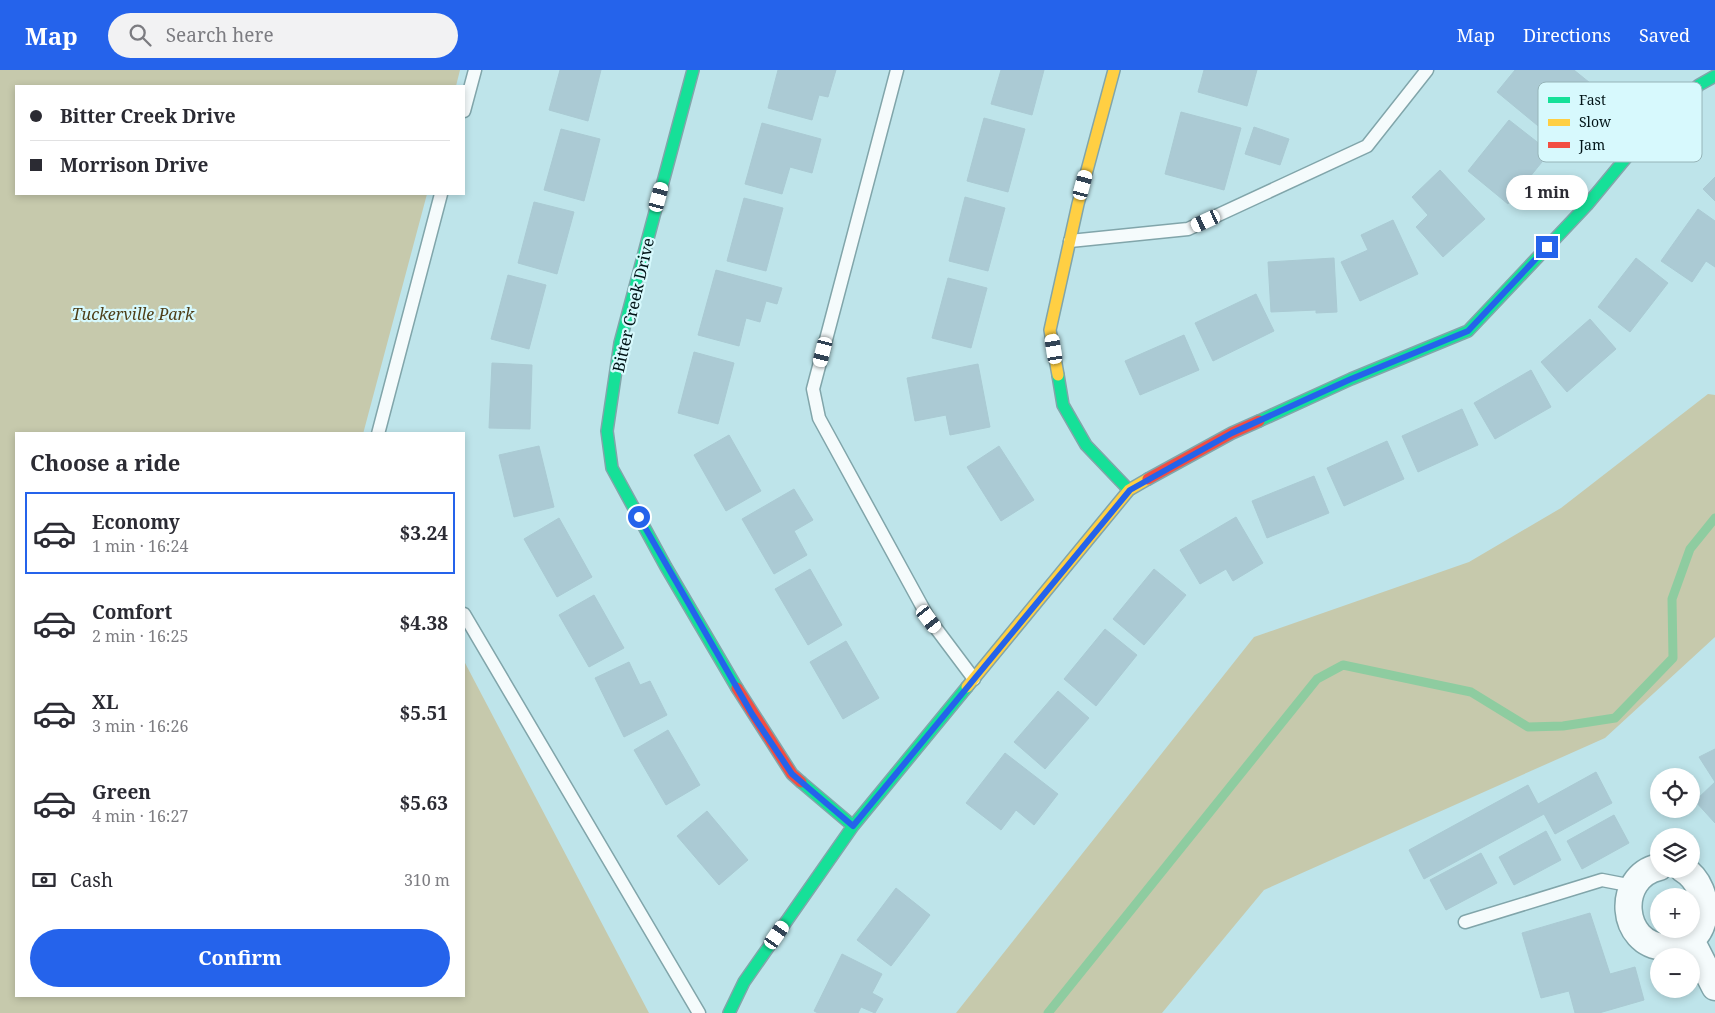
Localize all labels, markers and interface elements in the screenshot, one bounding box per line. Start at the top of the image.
search box [108,13,458,58]
text: Map [25,19,78,52]
icon: search [126,21,154,49]
text: Search here [166,22,274,48]
text: Map [1457,23,1495,47]
text: Directions [1523,23,1611,47]
text: Saved [1639,23,1690,47]
legend [1538,82,1702,162]
text: Fast [1579,90,1606,109]
text: Bitter Creek Drive [60,103,236,129]
text: Slow [1579,112,1612,131]
text: Jam [1578,135,1605,154]
text: Morrison Drive [60,152,208,178]
car [1071,169,1094,201]
callout: 1 min [1506,174,1588,210]
car [647,181,670,213]
text: 1 min [1524,181,1570,203]
car [1189,208,1222,234]
street label: Bitter Creek Drive [607,236,659,374]
route end [1536,236,1558,258]
park label: Tuckerville Park [72,303,195,325]
car [1044,333,1063,365]
car [812,336,833,368]
text: Choose a ride [30,447,180,477]
route start [628,506,650,528]
text: Economy [92,509,180,535]
icon: car [32,511,77,556]
text: $3.24 [399,520,448,546]
text: 1 min · 16:24 [92,535,188,557]
text: Comfort [92,599,172,625]
icon: car [32,601,77,646]
car [913,603,944,635]
text: $4.38 [399,610,448,636]
text: 2 min · 16:25 [92,625,188,647]
text: XL [92,689,118,715]
icon: car [32,691,77,736]
text: $5.51 [399,700,448,726]
text: 3 min · 16:26 [92,715,188,737]
map controls [1650,768,1700,998]
button: locate [1650,768,1700,818]
text: Green [92,779,151,805]
icon: car [32,781,77,826]
text: $5.63 [399,790,448,816]
text: 4 min · 16:27 [92,805,188,827]
button: layers [1650,828,1700,878]
icon: cash [30,866,58,894]
text: Cash [70,867,113,893]
text: 310 m [404,869,450,891]
button: + [1650,888,1700,938]
car [762,918,791,952]
button: Confirm [30,929,450,987]
button: − [1650,948,1700,998]

